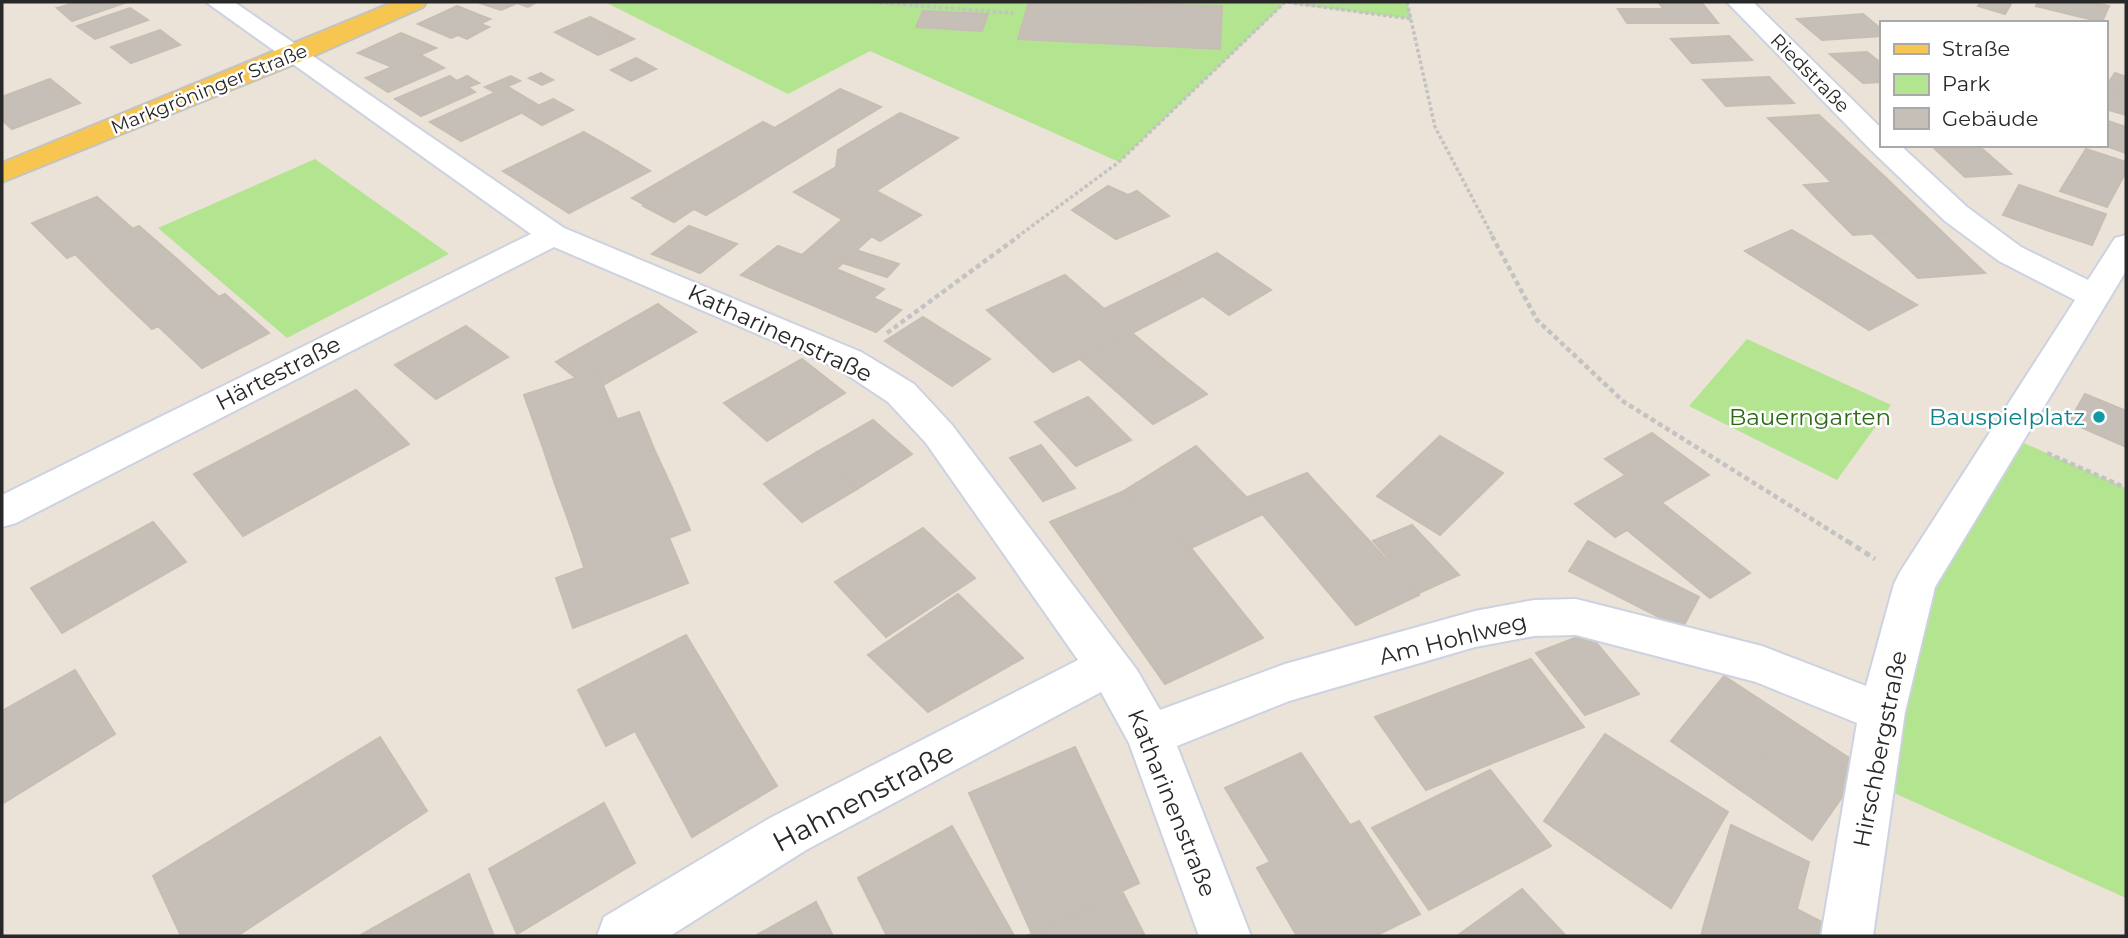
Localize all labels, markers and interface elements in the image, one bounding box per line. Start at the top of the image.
legend [1880,21,2107,147]
street label: Riedstraße [1766,29,1854,117]
text: Straße [1942,36,2010,61]
street label: Markgröninger Straße [108,39,310,139]
text: Park [1942,71,1990,96]
text: Gebäude [1942,106,2039,131]
street label: Katharinenstraße [683,278,877,388]
street label: Härtestraße [211,330,345,416]
park label: Bauerngarten [1729,403,1891,431]
place label: Bauspielplatz [1929,403,2085,431]
marker: Bauspielplatz [2091,409,2107,425]
street label: Am Hohlweg [1376,607,1530,671]
street label: Hirschbergstraße [1847,648,1913,850]
street label: Katharinenstraße [1122,705,1222,901]
street label: Hahnenstraße [767,735,959,859]

